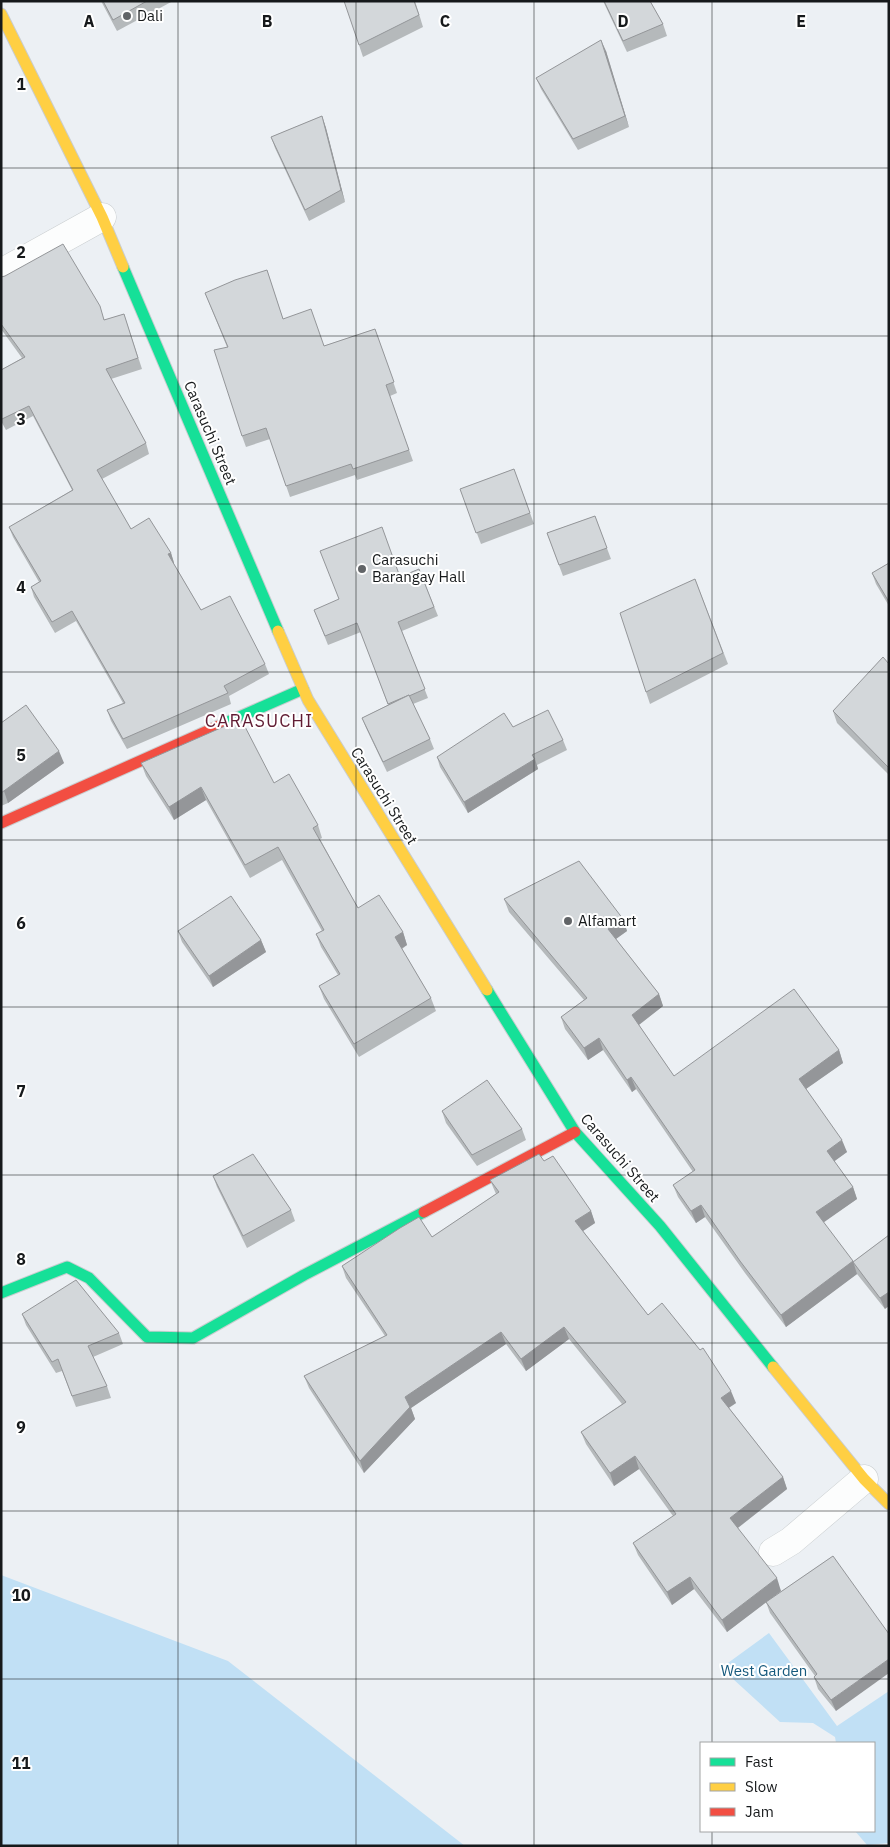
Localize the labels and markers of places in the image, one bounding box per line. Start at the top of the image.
place label: Dali [137,6,163,25]
marker: Dali [121,10,133,22]
place label: Carasuchi Barangay Hall [372,550,465,586]
marker: Carasuchi Barangay Hall [356,563,368,575]
place label: Alfamart [578,911,637,930]
marker: Alfamart [562,915,574,927]

